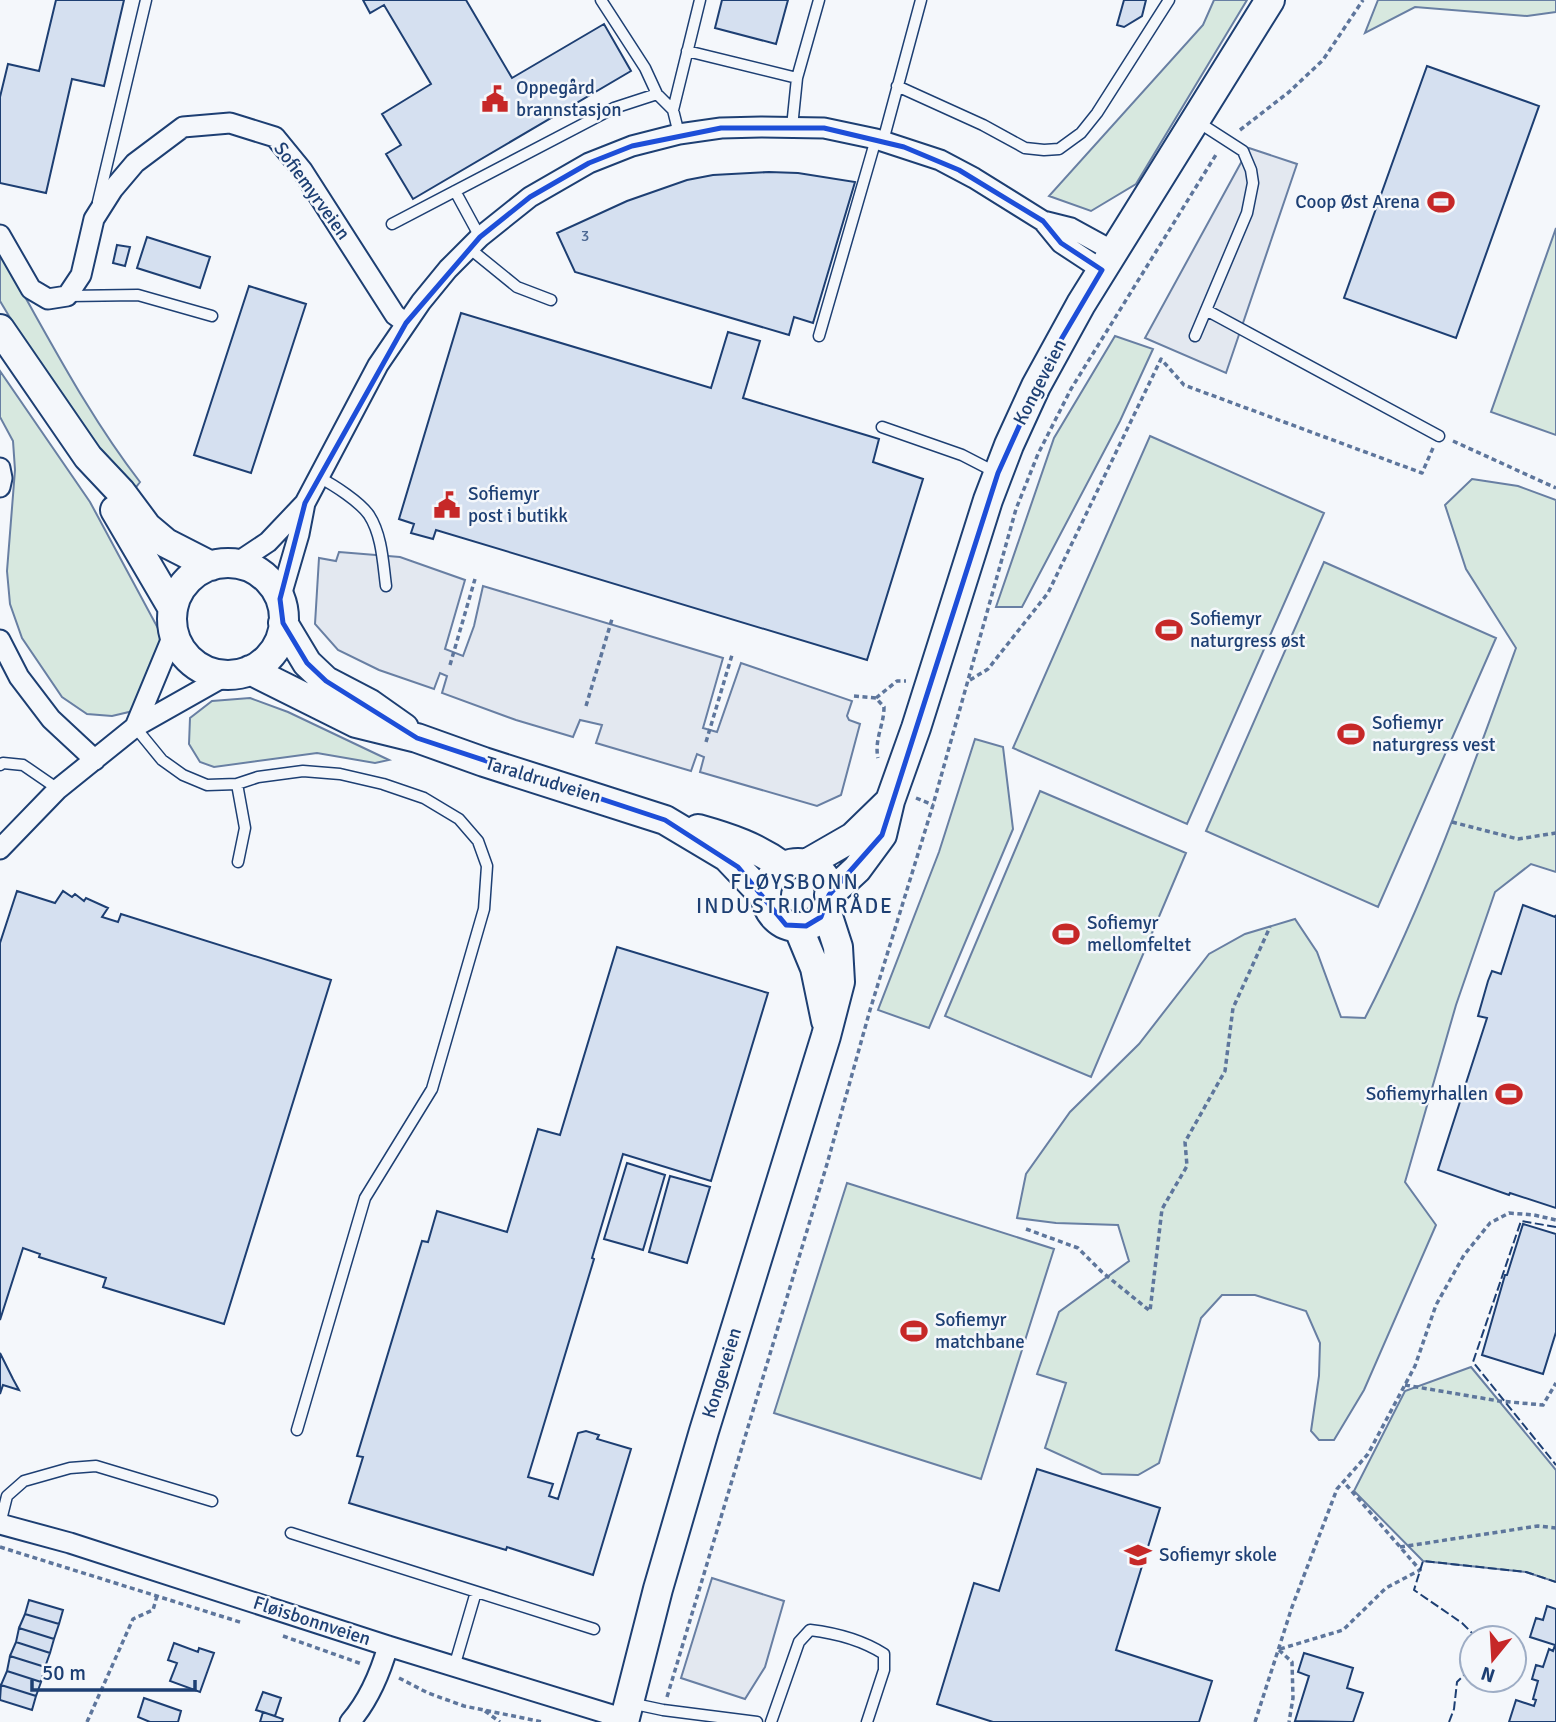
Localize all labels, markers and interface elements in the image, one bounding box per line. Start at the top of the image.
place label: Oppegård brannstasjon [516,76,622,122]
public building icon: Oppegård brannstasjon [480,84,510,114]
street label: Sofiemyrveien [268,137,356,245]
sports icon: Coop Øst Arena [1426,187,1456,217]
place label: Coop Øst Arena [1295,190,1420,214]
house number: 3 [581,226,589,246]
street label: Kongeveien [1008,335,1072,429]
place label: Sofiemyr post i butikk [468,482,568,528]
public building icon: Sofiemyr post i butikk [432,490,462,520]
place label: Sofiemyr naturgress øst [1190,607,1306,653]
sports icon: Sofiemyr naturgress øst [1154,615,1184,645]
place label: Sofiemyr naturgress vest [1372,711,1496,757]
sports icon: Sofiemyr naturgress vest [1336,719,1366,749]
street label: Taraldrudveien [482,751,604,809]
district label: FLØYSBONN INDUSTRIOMRÅDE [696,869,894,919]
place label: Sofiemyr mellomfeltet [1087,911,1191,957]
sports icon: Sofiemyr mellomfeltet [1051,919,1081,949]
sports icon: Sofiemyrhallen [1494,1079,1524,1109]
place label: Sofiemyrhallen [1366,1082,1488,1106]
place label: Sofiemyr matchbane [935,1308,1025,1354]
sports icon: Sofiemyr matchbane [899,1316,929,1346]
street label: Kongeveien [697,1325,747,1421]
school or university icon: Sofiemyr skole [1123,1540,1153,1570]
place label: Sofiemyr skole [1159,1543,1277,1567]
street label: Fløisbonnveien [250,1591,374,1651]
north arrow [1458,1624,1528,1694]
scale bar [32,1648,194,1692]
text: 50 m [42,1660,86,1686]
text: N [1478,1661,1498,1688]

